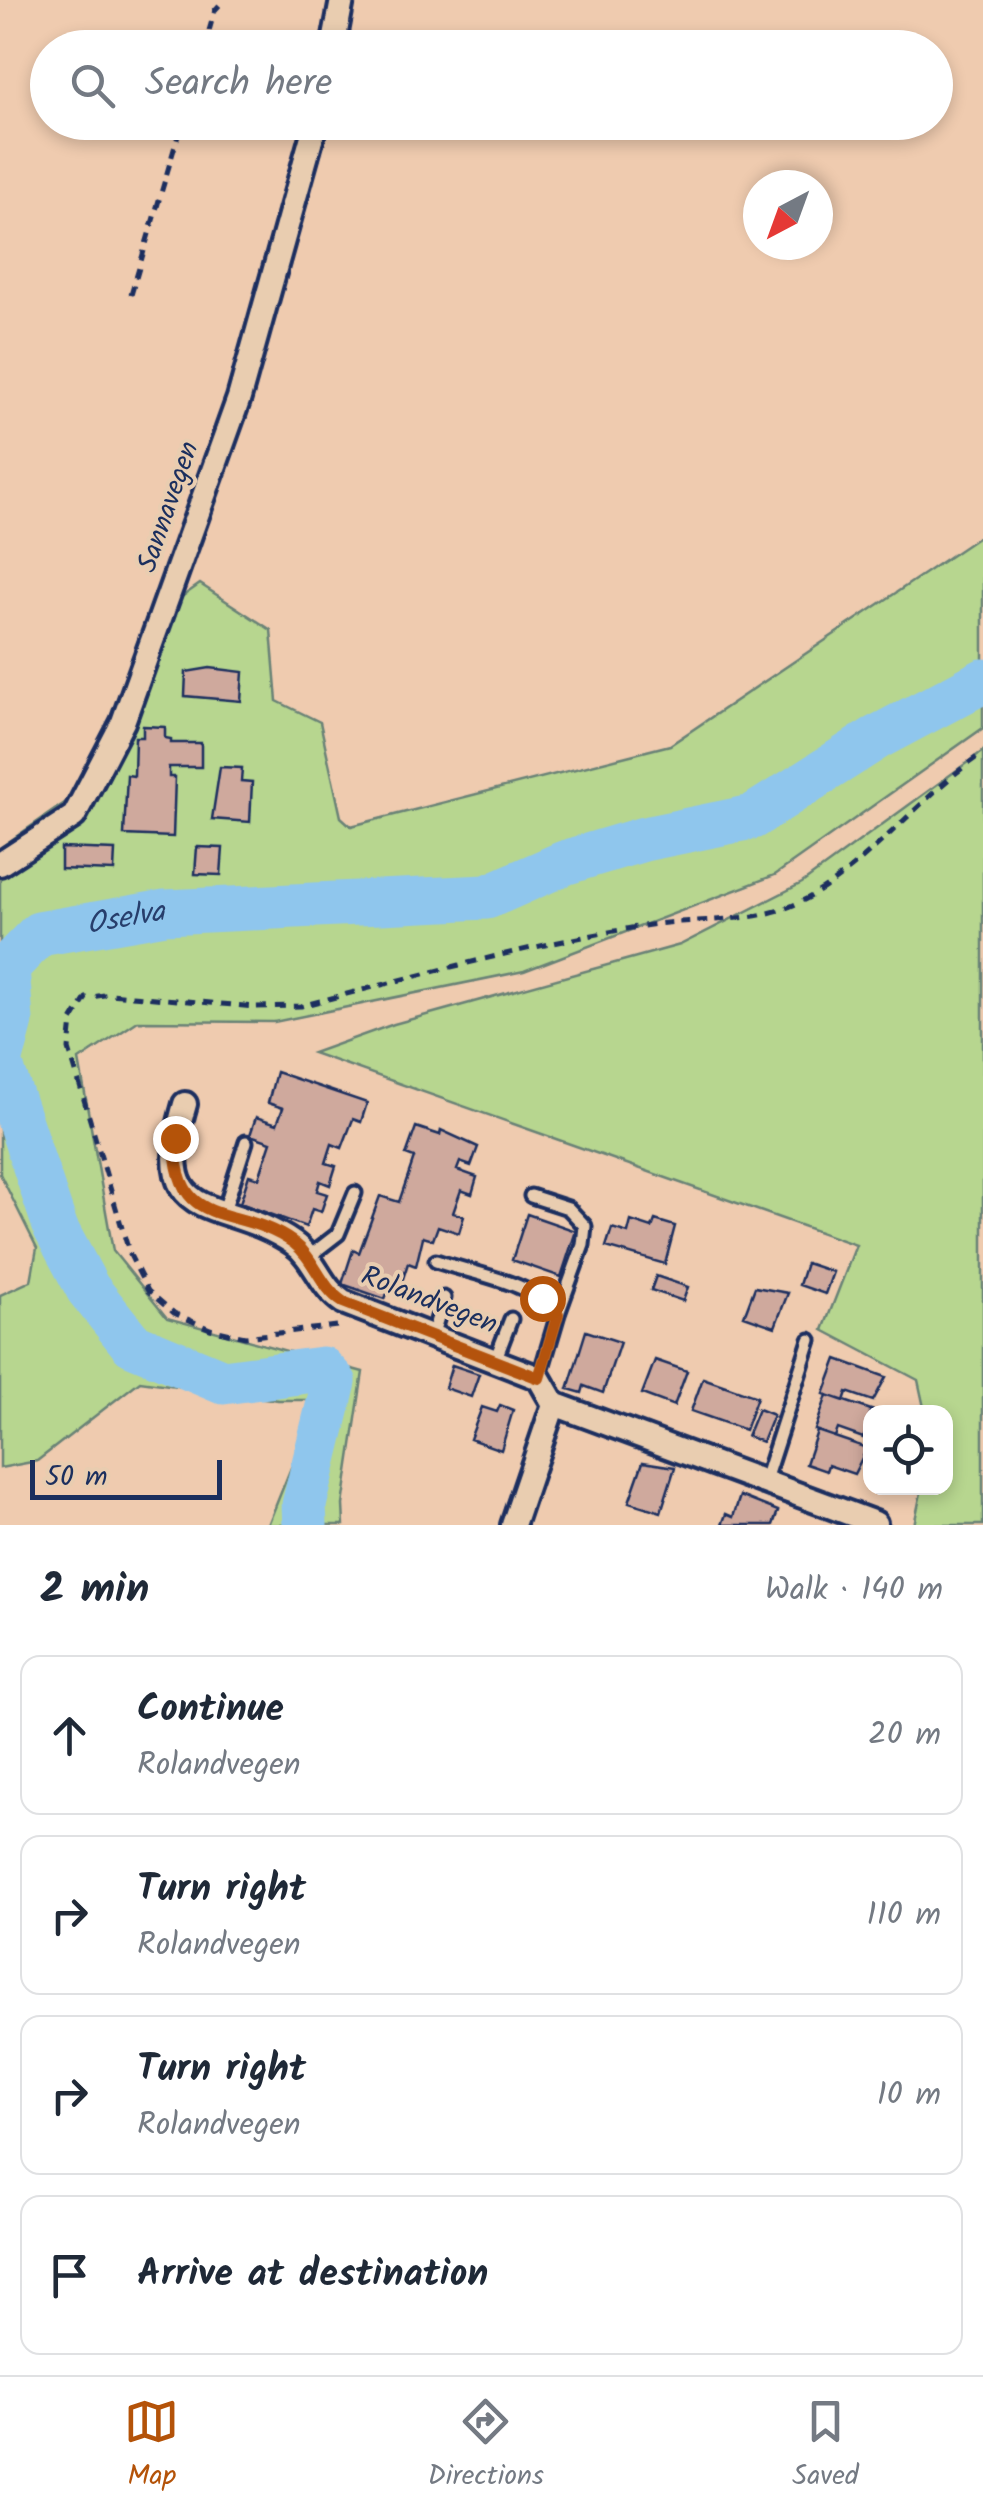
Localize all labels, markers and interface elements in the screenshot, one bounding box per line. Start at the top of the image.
search box [30,30,953,140]
text: Search here [145,55,332,115]
icon: search [65,58,120,113]
north arrow [743,170,833,260]
street label: Sannavegen [126,435,212,579]
water label: Oselva [83,888,171,949]
route end [153,1116,199,1162]
street label: Rolandvegen [354,1254,504,1348]
route start [520,1276,566,1322]
map controls [863,1405,953,1495]
button: locate [863,1405,953,1495]
scale bar [30,1455,222,1500]
text: 50 m [45,1455,108,1500]
text: 2 min [40,1557,149,1624]
text: Walk · 140 m [765,1565,943,1616]
text: Continue [137,1680,284,1740]
icon: ahead [42,1708,97,1763]
text: 20 m [868,1710,941,1761]
text: Rolandvegen [137,1740,301,1791]
text: Turn right [137,1860,306,1920]
icon: right [42,1888,97,1943]
text: 110 m [867,1890,941,1941]
text: Rolandvegen [137,1920,301,1971]
text: Turn right [137,2040,306,2100]
icon: right [42,2068,97,2123]
text: 10 m [877,2070,941,2121]
text: Rolandvegen [137,2100,301,2151]
text: Arrive at destination [137,2245,488,2305]
icon: arrive [42,2248,97,2303]
tab: Map [124,2394,179,2499]
tab: Directions [428,2394,544,2499]
tab: Saved [792,2394,859,2499]

